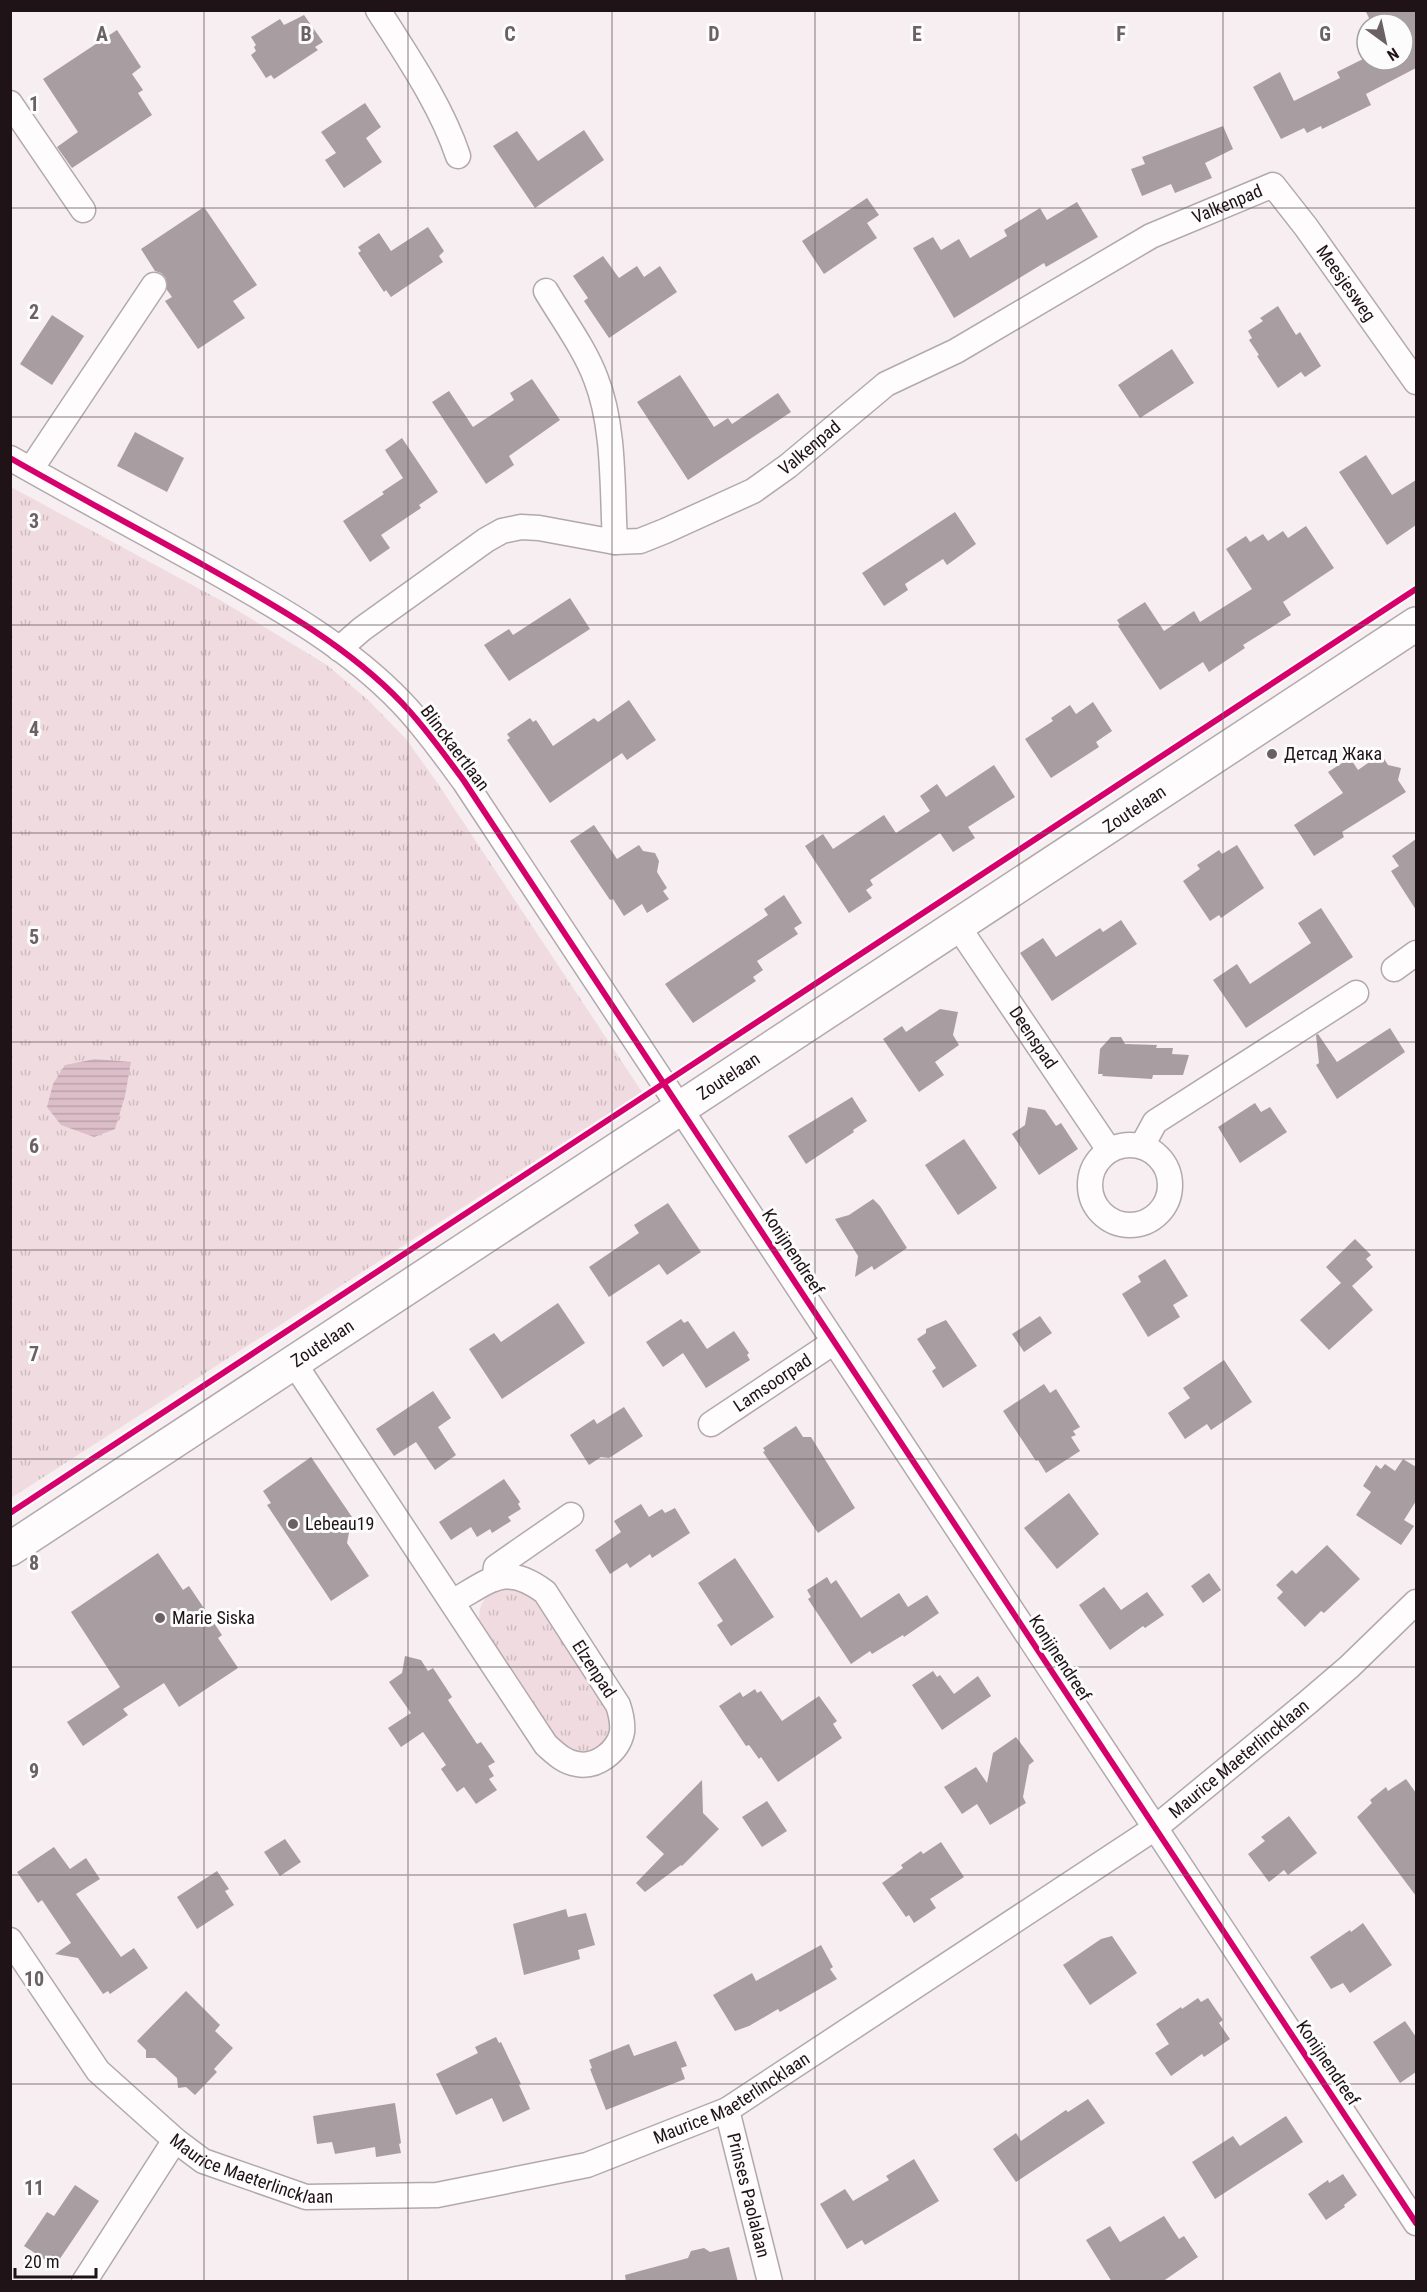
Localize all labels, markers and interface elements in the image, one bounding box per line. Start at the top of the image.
north arrow [1355,12,1415,72]
text: A [96,22,108,46]
text: B [300,22,312,46]
text: C [504,22,516,46]
text: D [708,22,720,46]
text: E [912,22,922,46]
text: F [1116,22,1126,46]
text: G [1319,22,1331,46]
text: N [1384,44,1402,65]
text: 1 [29,92,39,116]
street label: Valkenpad [1189,180,1265,228]
street label: Meesjesweg [1312,241,1380,325]
text: 2 [29,300,39,324]
street label: Valkenpad [774,416,844,479]
text: 3 [29,509,39,533]
street label: Blinckaertlaan [416,701,494,795]
text: 4 [29,717,39,741]
place label: Детсад Жака [1284,743,1382,764]
marker: Детсад Жака [1265,747,1279,761]
street label: Zoutelaan [1099,781,1170,837]
text: 5 [29,925,39,949]
street label: Deenspad [1005,1002,1062,1073]
street label: Zoutelaan [693,1048,764,1104]
text: 6 [29,1134,39,1158]
street label: Konijnendreef [758,1205,829,1299]
street label: Zoutelaan [287,1315,358,1371]
text: 7 [29,1342,39,1366]
street label: Lamsoorpad [729,1349,815,1416]
place label: Lebeau19 [305,1513,374,1534]
marker: Lebeau19 [286,1517,300,1531]
text: 8 [29,1551,39,1575]
place label: Marie Siska [172,1607,255,1628]
marker: Marie Siska [153,1611,167,1625]
street label: Konijnendreef [1025,1611,1096,1705]
street label: Elzenpad [568,1636,621,1701]
street label: Maurice Maeterlincklaan [1164,1695,1313,1822]
text: 9 [29,1759,39,1783]
text: 10 [24,1967,44,1991]
street label: Konijnendreef [1292,2016,1365,2110]
street label: Maurice Maeterlincklaan [650,2048,813,2148]
street label: Maurice Maeterlincklaan [166,2129,333,2207]
street label: Prinses Paolalaan [723,2131,775,2260]
text: 11 [24,2176,44,2200]
scale bar [15,2241,96,2279]
text: 20 m [24,2251,59,2272]

